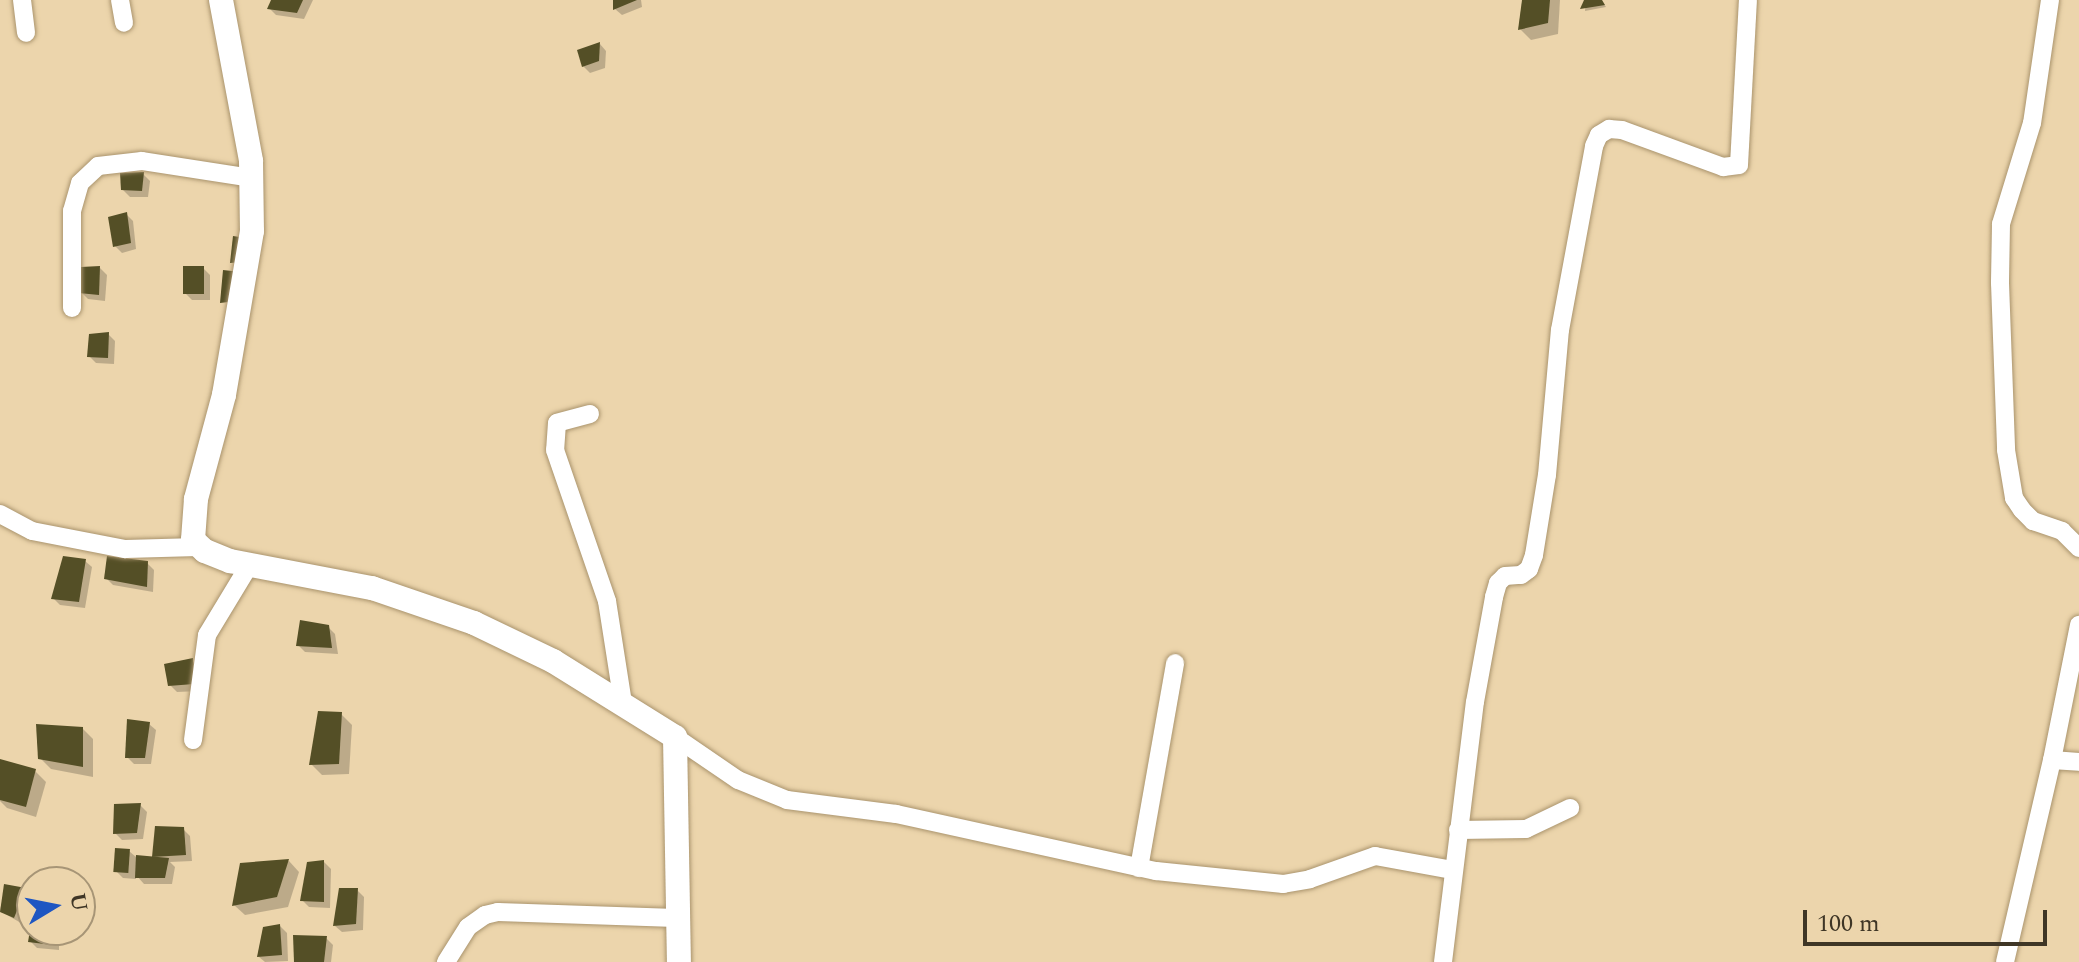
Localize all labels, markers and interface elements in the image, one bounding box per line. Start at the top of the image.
north arrow [16,866,96,946]
text: U [60,890,96,914]
scale bar [1807,894,2051,944]
text: 100 m [1817,906,1880,942]

